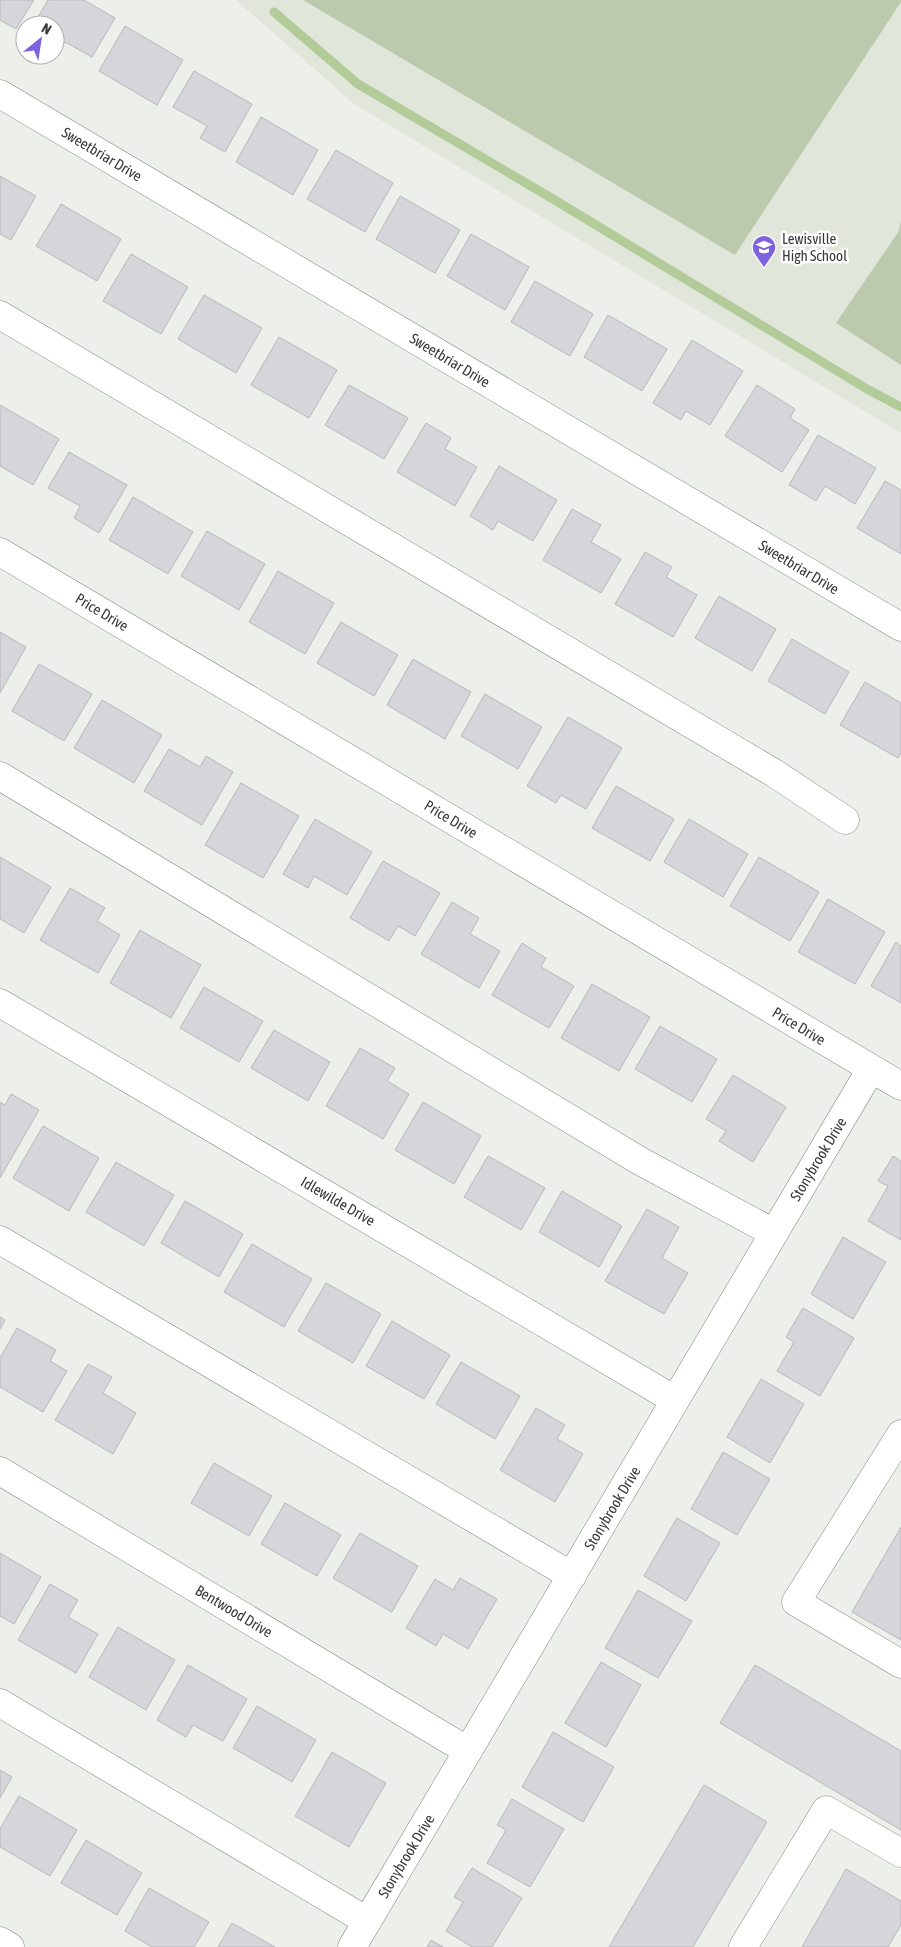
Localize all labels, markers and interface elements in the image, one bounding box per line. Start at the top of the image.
north arrow [15,15,65,65]
text: N [39,20,54,38]
street label: Sweetbriar Drive [59,123,145,185]
place label: Lewisville High School [782,230,847,264]
school or university icon: Lewisville High School [751,234,777,268]
street label: Sweetbriar Drive [407,329,493,391]
street label: Sweetbriar Drive [756,536,842,598]
street label: Price Drive [72,590,132,635]
street label: Price Drive [421,797,481,842]
street label: Price Drive [769,1004,829,1049]
street label: Stonybrook Drive [786,1114,850,1204]
street label: Idlewilde Drive [298,1173,378,1229]
street label: Stonybrook Drive [580,1463,644,1553]
street label: Bentwood Drive [192,1581,276,1641]
street label: Stonybrook Drive [374,1811,438,1901]

